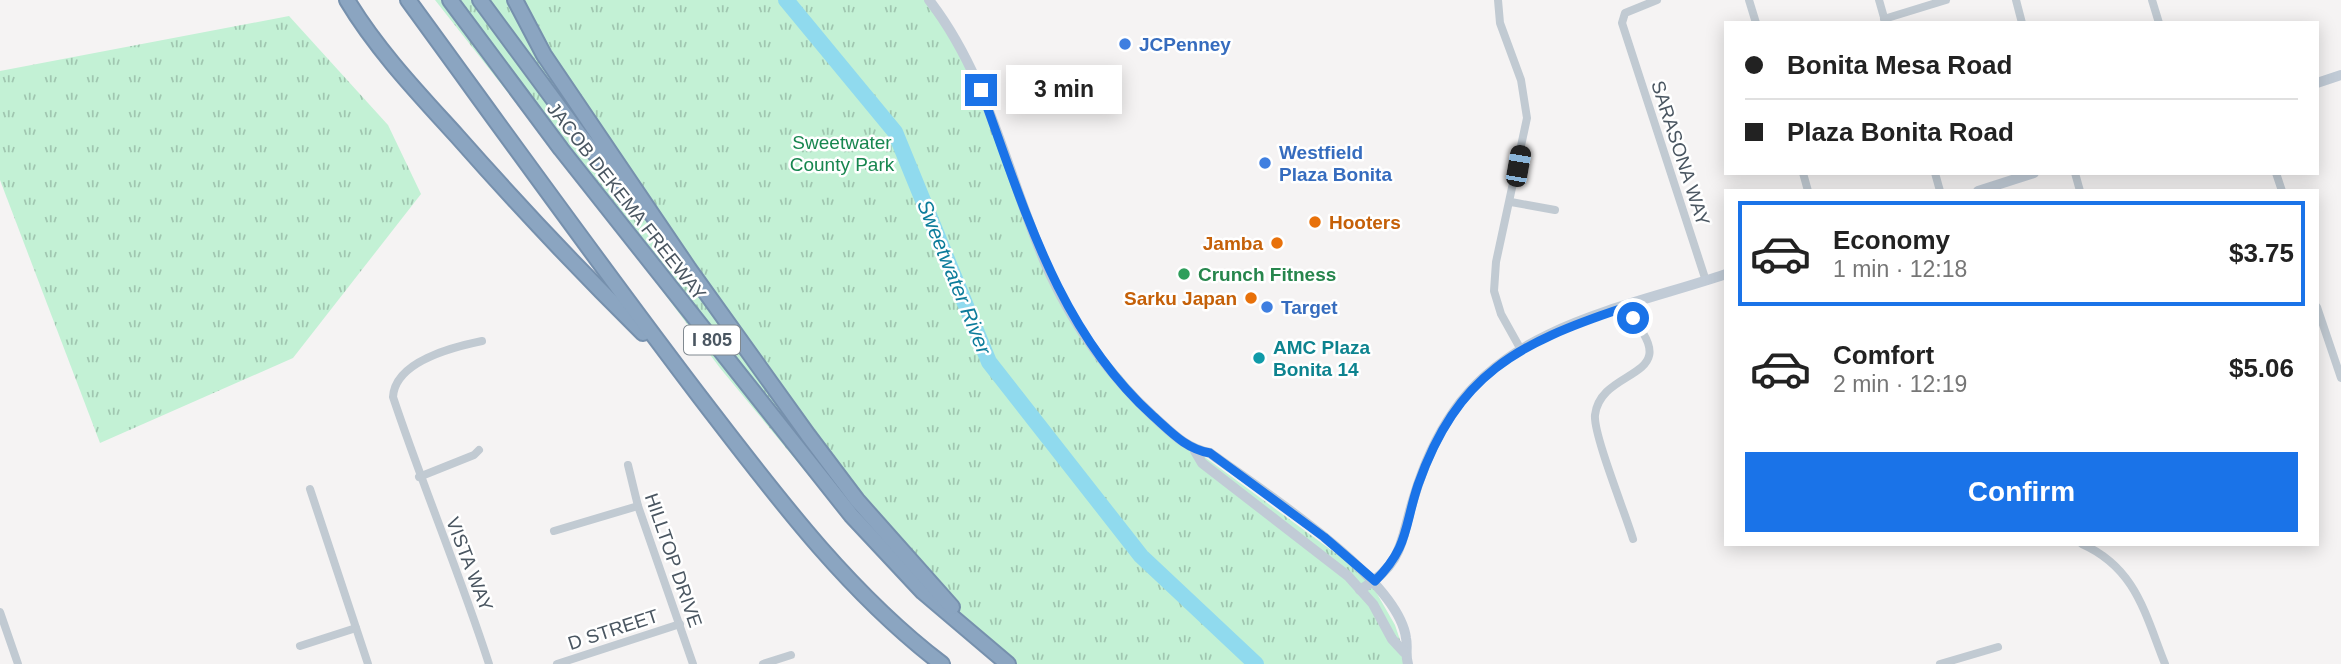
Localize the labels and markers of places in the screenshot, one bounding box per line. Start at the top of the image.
place label: JCPenney [1139,34,1231,55]
marker: JCPenney [1117,36,1133,52]
place label: Westfield Plaza Bonita [1279,142,1392,185]
marker: Westfield Plaza Bonita [1257,155,1273,171]
place label: Hooters [1329,212,1401,233]
marker: Hooters [1307,214,1323,230]
place label: Jamba [1203,233,1263,254]
marker: Jamba [1269,235,1285,251]
place label: Crunch Fitness [1198,264,1336,285]
marker: Crunch Fitness [1176,266,1192,282]
place label: Sarku Japan [1124,288,1237,309]
marker: Sarku Japan [1243,290,1259,306]
place label: Target [1281,297,1338,318]
marker: Target [1259,299,1275,315]
place label: AMC Plaza Bonita 14 [1273,337,1371,380]
marker: AMC Plaza Bonita 14 [1251,350,1267,366]

